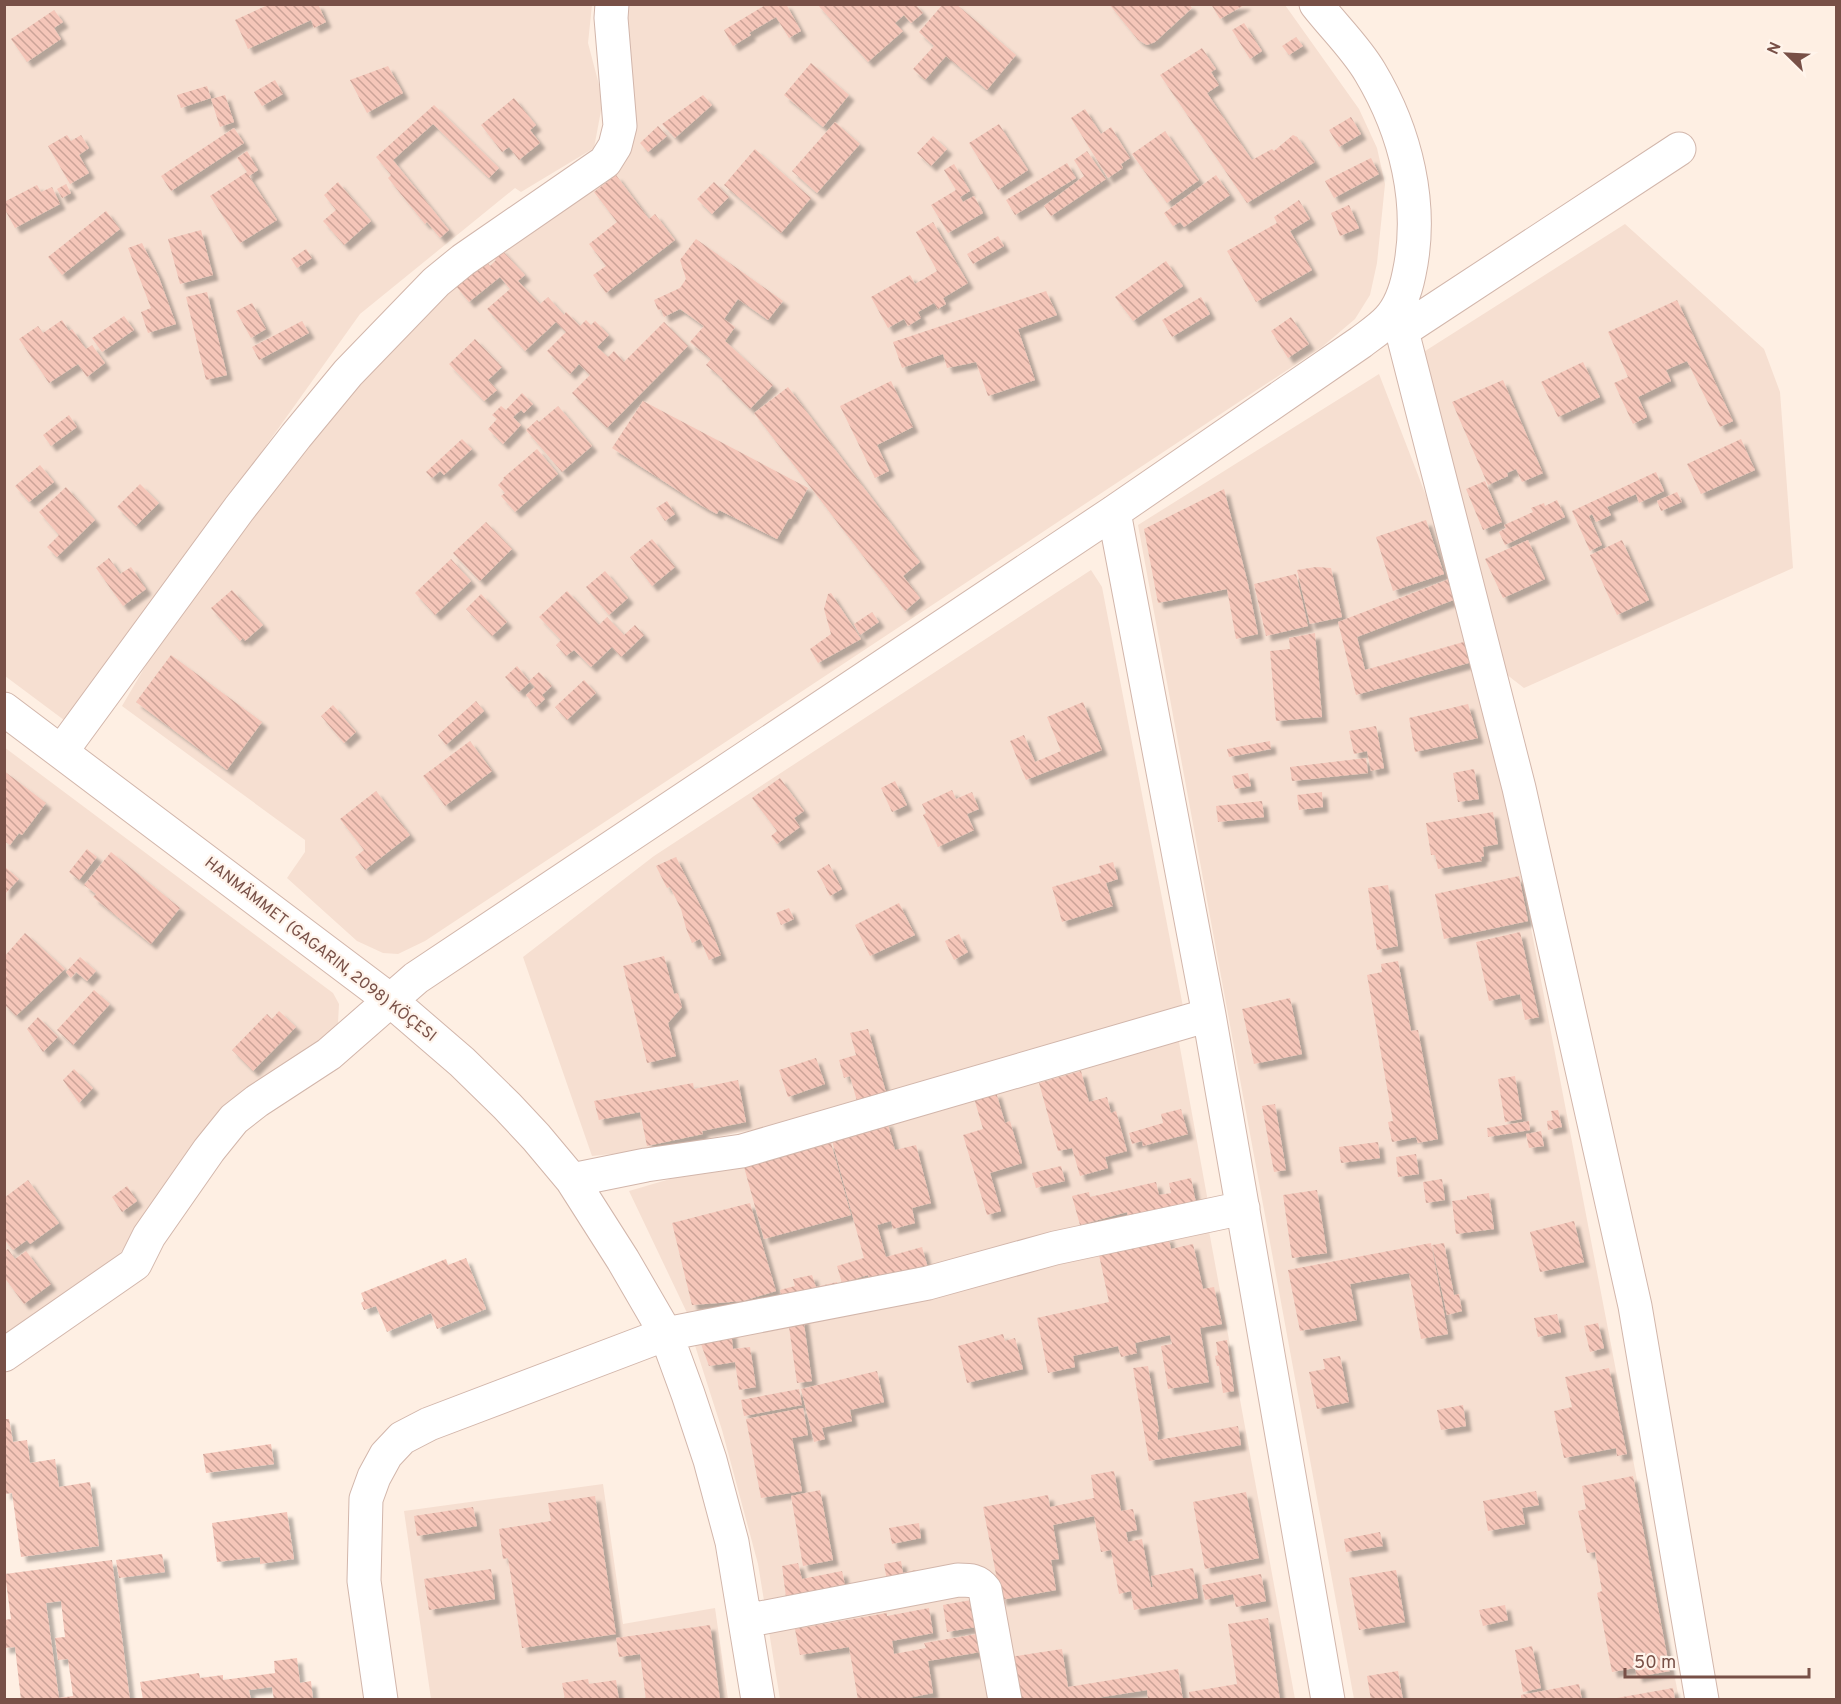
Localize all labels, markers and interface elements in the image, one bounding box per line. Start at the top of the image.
north arrow [1757,24,1817,84]
text: N [1764,39,1787,58]
street label: HANMÄMMET (GAGARIN, 2098) KÖÇESI [200,852,441,1047]
scale bar [1625,1641,1810,1679]
text: 50 m [1634,1652,1676,1675]

